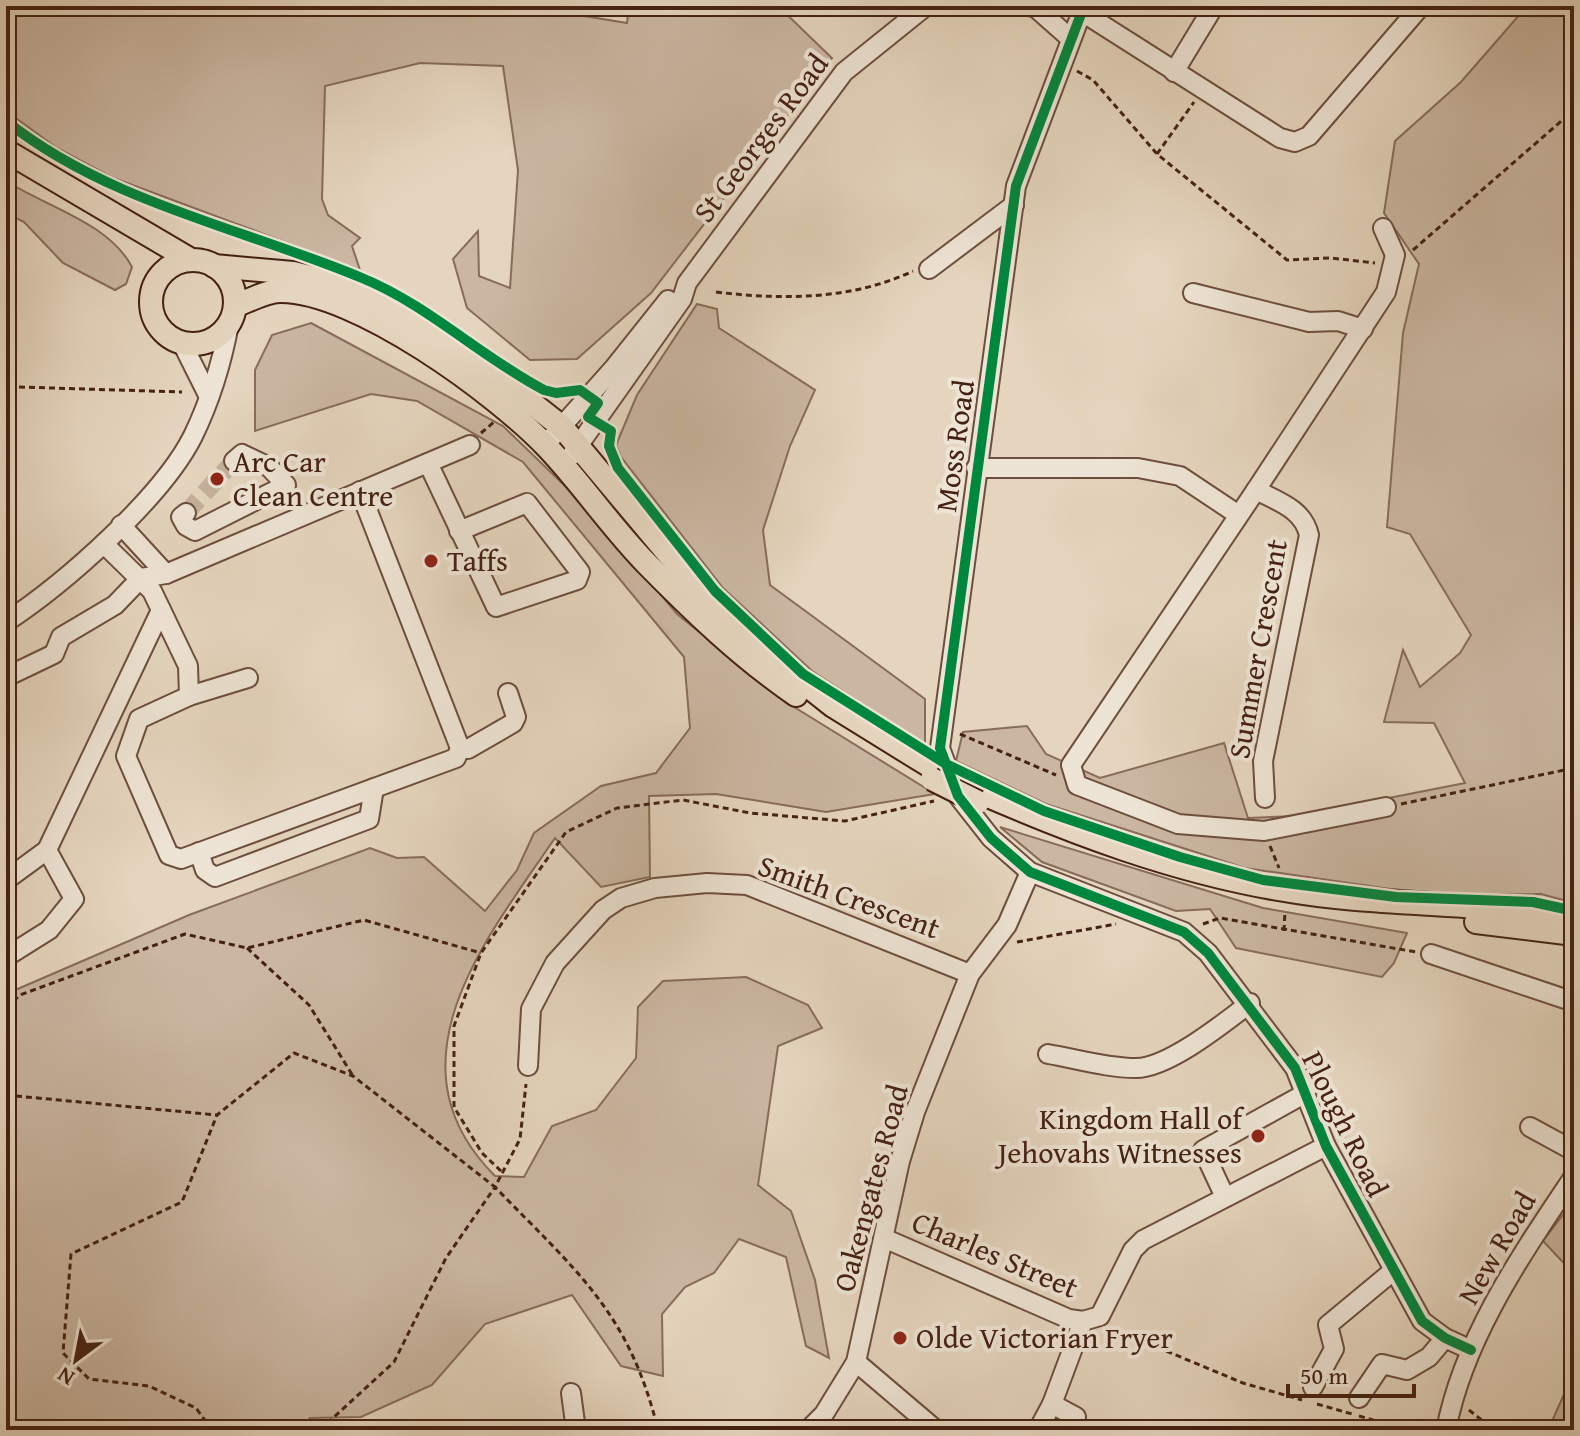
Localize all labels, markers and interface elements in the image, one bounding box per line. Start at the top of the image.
street label: St Georges Road [682,44,838,231]
street label: Moss Road [923,377,985,515]
place label: Arc Car Clean Centre [233,439,393,517]
marker: Arc Car Clean Centre [208,470,226,488]
street label: Summer Crescent [1216,535,1298,762]
place label: Taffs [447,538,508,582]
marker: Taffs [422,552,440,570]
street label: Smith Crescent [752,843,947,949]
street label: Plough Road [1292,1043,1400,1204]
street label: Oakengates Road [821,1079,919,1296]
place label: Kingdom Hall of Jehovahs Witnesses [994,1096,1245,1174]
marker: Kingdom Hall of Jehovahs Witnesses [1249,1127,1267,1145]
street label: New Road [1446,1183,1546,1312]
street label: Charles Street [906,1199,1086,1309]
place label: Olde Victorian Fryer [916,1315,1173,1359]
north arrow [36,1320,116,1400]
marker: Olde Victorian Fryer [891,1329,909,1347]
scale bar [1288,1348,1414,1398]
text: 50 m [1300,1358,1348,1393]
text: N [50,1359,80,1394]

